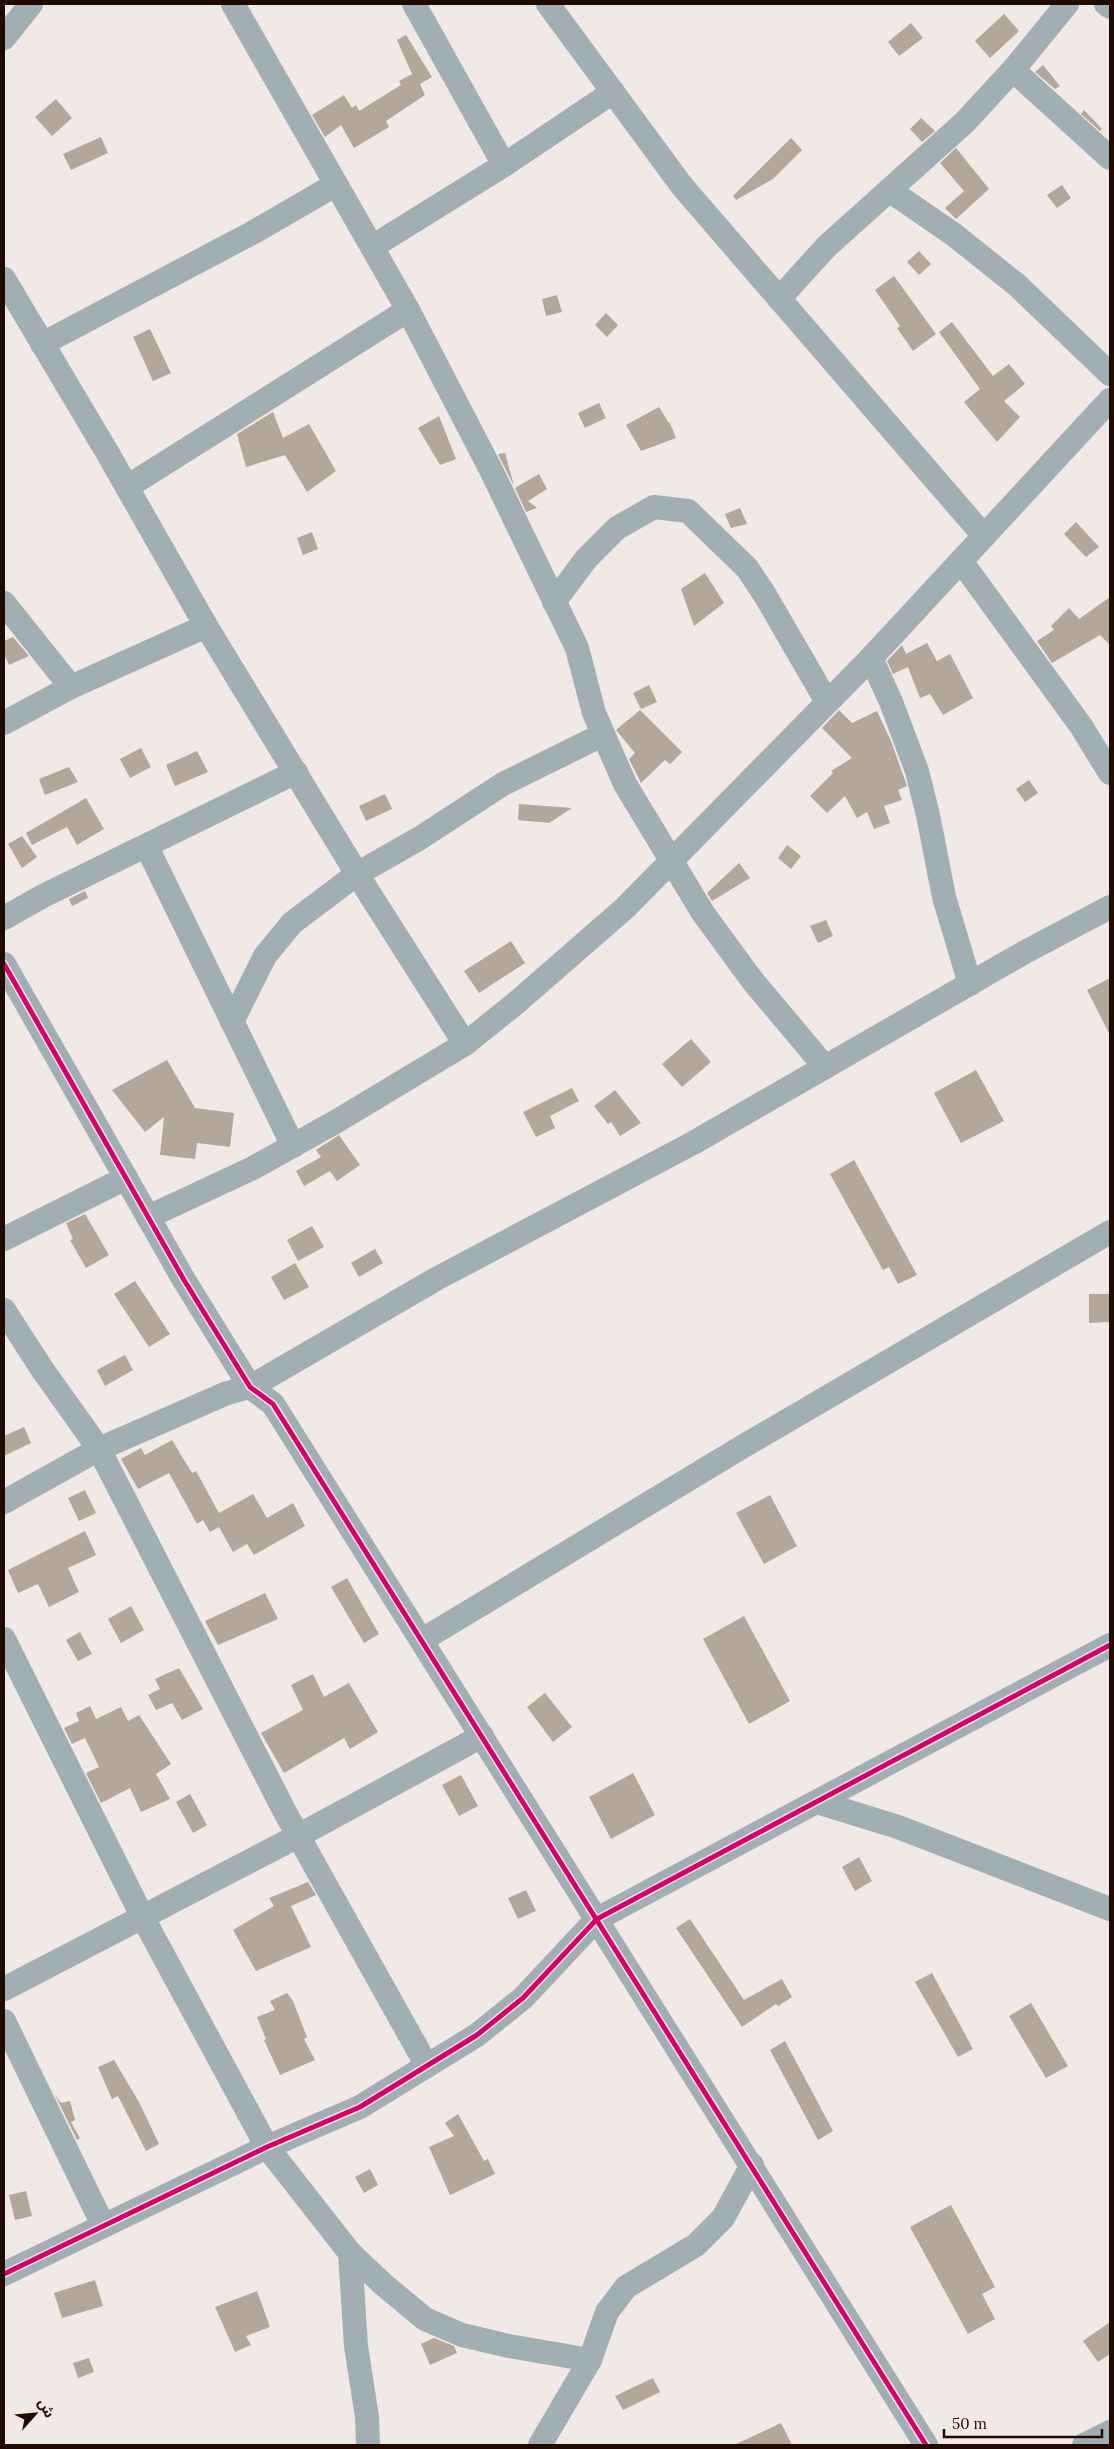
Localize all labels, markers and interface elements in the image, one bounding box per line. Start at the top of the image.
north arrow [10,2389,60,2439]
text: ش [34,2395,59,2421]
scale bar [944,2406,1102,2438]
text: 50 m [952,2414,987,2433]

